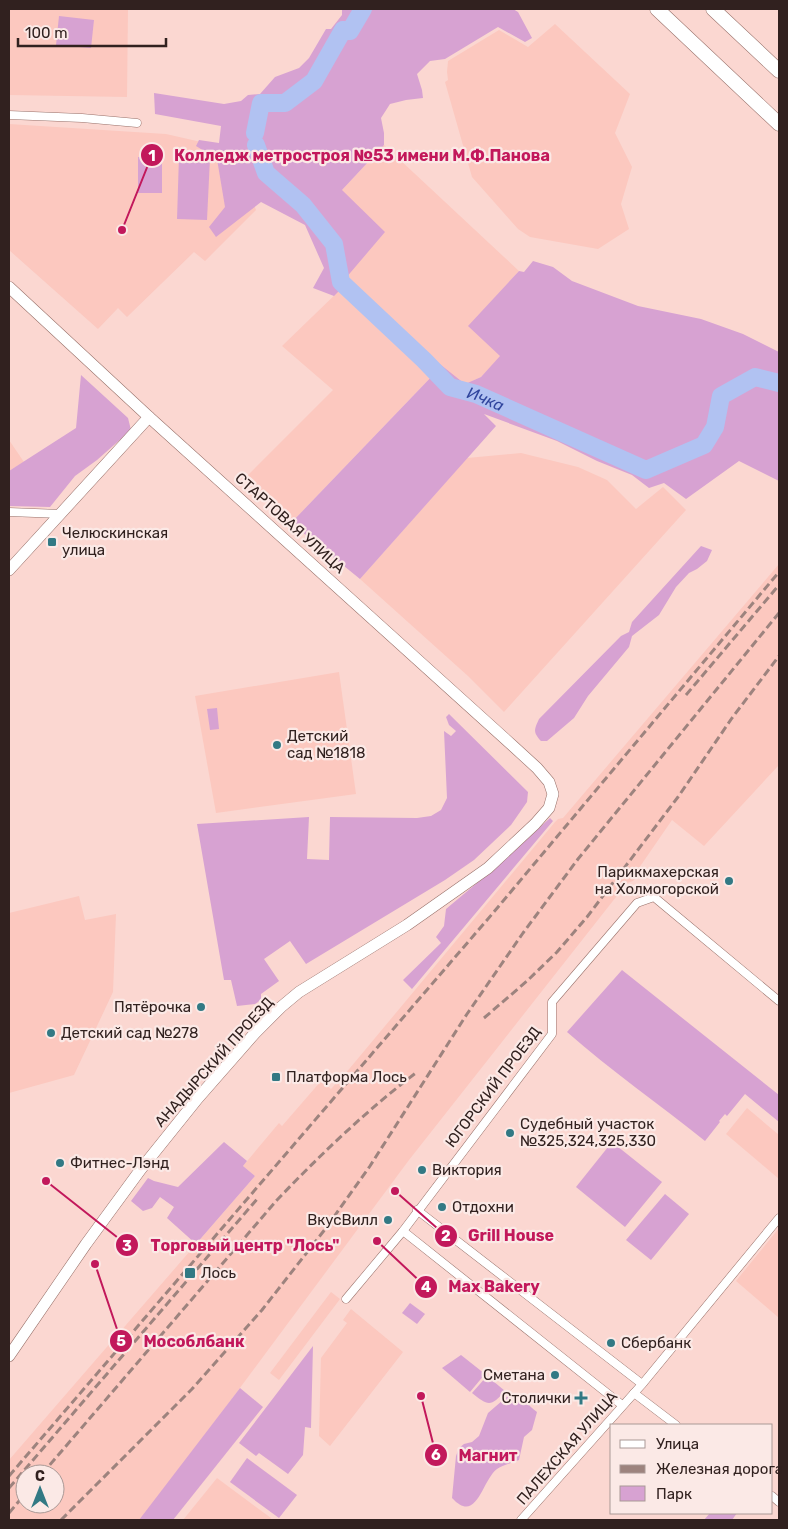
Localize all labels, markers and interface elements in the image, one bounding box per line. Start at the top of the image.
scale bar [18,15,165,47]
text: 100 m [25,24,67,42]
callout: Колледж метростроя №53 имени М.Ф.Панова [139,140,560,171]
text: Колледж метростроя №53 имени М.Ф.Панова [174,146,550,165]
text: 1 [148,147,156,165]
water label: Ичка [465,383,507,415]
street label: СТАРТОВАЯ УЛИЦА [231,469,349,577]
place label: Челюскинская улица [62,524,168,559]
marker: Челюскинская улица [46,536,58,548]
place label: Детский сад №1818 [287,727,366,762]
marker: Детский сад №1818 [271,739,283,751]
place label: Парикмахерская на Холмогорской [595,863,719,898]
marker: Парикмахерская на Холмогорской [723,875,735,887]
street label: АНАДЫРСКИЙ ПРОЕЗД [151,993,277,1131]
place label: Пятёрочка [114,998,191,1016]
marker: Пятёрочка [195,1001,207,1013]
street label: ЮГОРСКИЙ ПРОЕЗД [442,1023,545,1151]
place label: Детский сад №278 [61,1024,199,1042]
marker: Детский сад №278 [45,1027,57,1039]
place label: Платформа Лось [286,1068,407,1086]
marker: Платформа Лось [270,1071,282,1083]
place label: Судебный участок №325,324,325,330 [520,1115,656,1150]
marker: Судебный участок №325,324,325,330 [504,1127,516,1139]
place label: Фитнес-Лэнд [70,1154,169,1172]
marker: Фитнес-Лэнд [54,1157,66,1169]
place label: Виктория [432,1161,502,1179]
marker: Виктория [416,1164,428,1176]
place label: Отдохни [452,1198,514,1216]
marker: Отдохни [436,1201,448,1213]
place label: ВкусВилл [307,1211,378,1229]
marker: ВкусВилл [382,1214,394,1226]
callout: Grill House [433,1220,565,1251]
text: Grill House [468,1226,554,1245]
text: 2 [441,1227,451,1245]
callout: Торговый центр "Лось" [115,1230,349,1261]
text: Торговый центр "Лось" [150,1236,340,1255]
text: 3 [122,1237,132,1255]
place label: Лось [201,1264,236,1282]
marker: Лось [183,1266,197,1280]
callout: Max Bakery [413,1271,550,1302]
text: Max Bakery [448,1277,540,1296]
text: 4 [421,1278,431,1296]
callout: Мособлбанк [109,1326,255,1357]
text: 5 [116,1332,126,1350]
text: Мособлбанк [143,1332,245,1351]
place label: Сбербанк [621,1334,691,1352]
marker: Сбербанк [605,1337,617,1349]
place label: Сметана [483,1366,545,1384]
marker: Сметана [549,1369,561,1381]
street label: ПАЛЕХСКАЯ УЛИЦА [513,1388,621,1508]
place label: Столички [502,1389,571,1407]
marker: Столички [575,1392,587,1404]
legend [610,1424,773,1514]
text: Улица [656,1435,699,1453]
callout: Магнит [424,1439,528,1470]
text: 6 [431,1446,441,1464]
text: Магнит [458,1446,518,1465]
text: Железная дорога [656,1460,783,1478]
north arrow [15,1464,65,1514]
text: С [35,1468,45,1485]
text: Парк [656,1485,692,1503]

